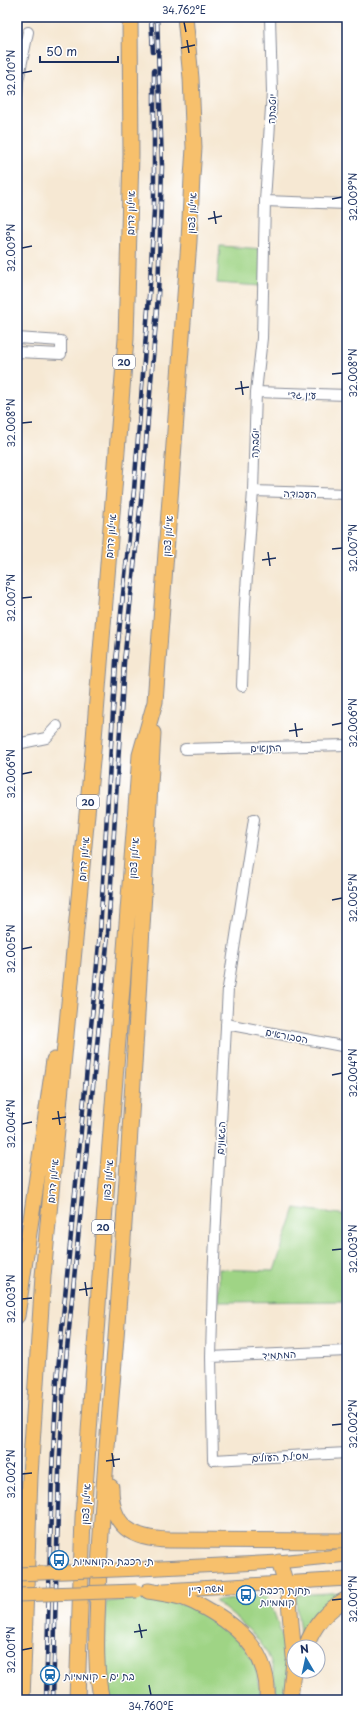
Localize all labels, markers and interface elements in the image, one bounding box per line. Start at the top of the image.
text: 34.762°E [162,2,206,17]
scale bar [40,38,118,64]
text: 50 m [46,42,77,60]
text: 32.010°N [3,50,18,96]
street label: יוטבתה [263,93,279,125]
text: 32.009°N [345,172,360,221]
street label: איילון דרום [122,190,138,235]
street label: איילון צפון [182,192,200,234]
text: 32.009°N [3,223,18,272]
text: 32.008°N [345,348,360,397]
road number: 20 [113,355,135,369]
street label: עין גדי [287,386,317,402]
text: 32.008°N [3,398,18,447]
street label: יוטבתה [246,428,262,458]
street label: העבודה [283,485,317,501]
street label: איילון דרום [101,513,119,559]
street label: איילון צפון [158,514,176,557]
text: 32.007°N [345,524,360,572]
text: 32.007°N [3,574,18,622]
text: 32.006°N [345,698,360,748]
street label: התנאים [250,739,282,755]
text: 32.006°N [3,749,18,799]
road number: 20 [77,795,99,809]
street label: איילון דרום [74,836,92,882]
street label: איילון צפון [124,836,142,879]
text: 32.005°N [345,873,360,922]
text: 32.005°N [3,924,18,973]
street label: הסבוראים [264,1024,310,1046]
text: 32.004°N [345,1048,360,1098]
text: 32.004°N [3,1099,18,1149]
street label: הגאונים [212,1121,228,1155]
street label: איילון דרום [42,1158,62,1204]
street label: איילון צפון [98,1158,116,1201]
road number: 20 [92,1220,114,1234]
text: 32.003°N [345,1224,360,1273]
text: 32.003°N [3,1274,18,1323]
street label: המתמיד [262,1346,296,1362]
text: 32.002°N [345,1399,360,1449]
street label: מסילת העולים [251,1447,309,1465]
text: 32.002°N [3,1449,18,1499]
street label: איילון צפון [76,1483,94,1525]
bus stop icon: ת. רכבת הקוממיות [48,1549,70,1571]
place label: ת. רכבת הקוממיות [72,1553,154,1568]
text: 32.001°N [345,1575,360,1623]
street label: משה דיין [188,1580,224,1596]
place label: תחנת רכבת קוממיות [259,1582,310,1609]
bus stop icon: תחנת רכבת קוממיות [235,1584,257,1606]
text: 32.001°N [3,1626,18,1674]
north arrow [286,1639,326,1679]
text: N [299,1640,310,1658]
station icon: בת ים - קוממיות [39,1664,61,1686]
place label: בת ים - קוממיות [63,1668,135,1683]
text: 34.760°E [128,1698,174,1713]

